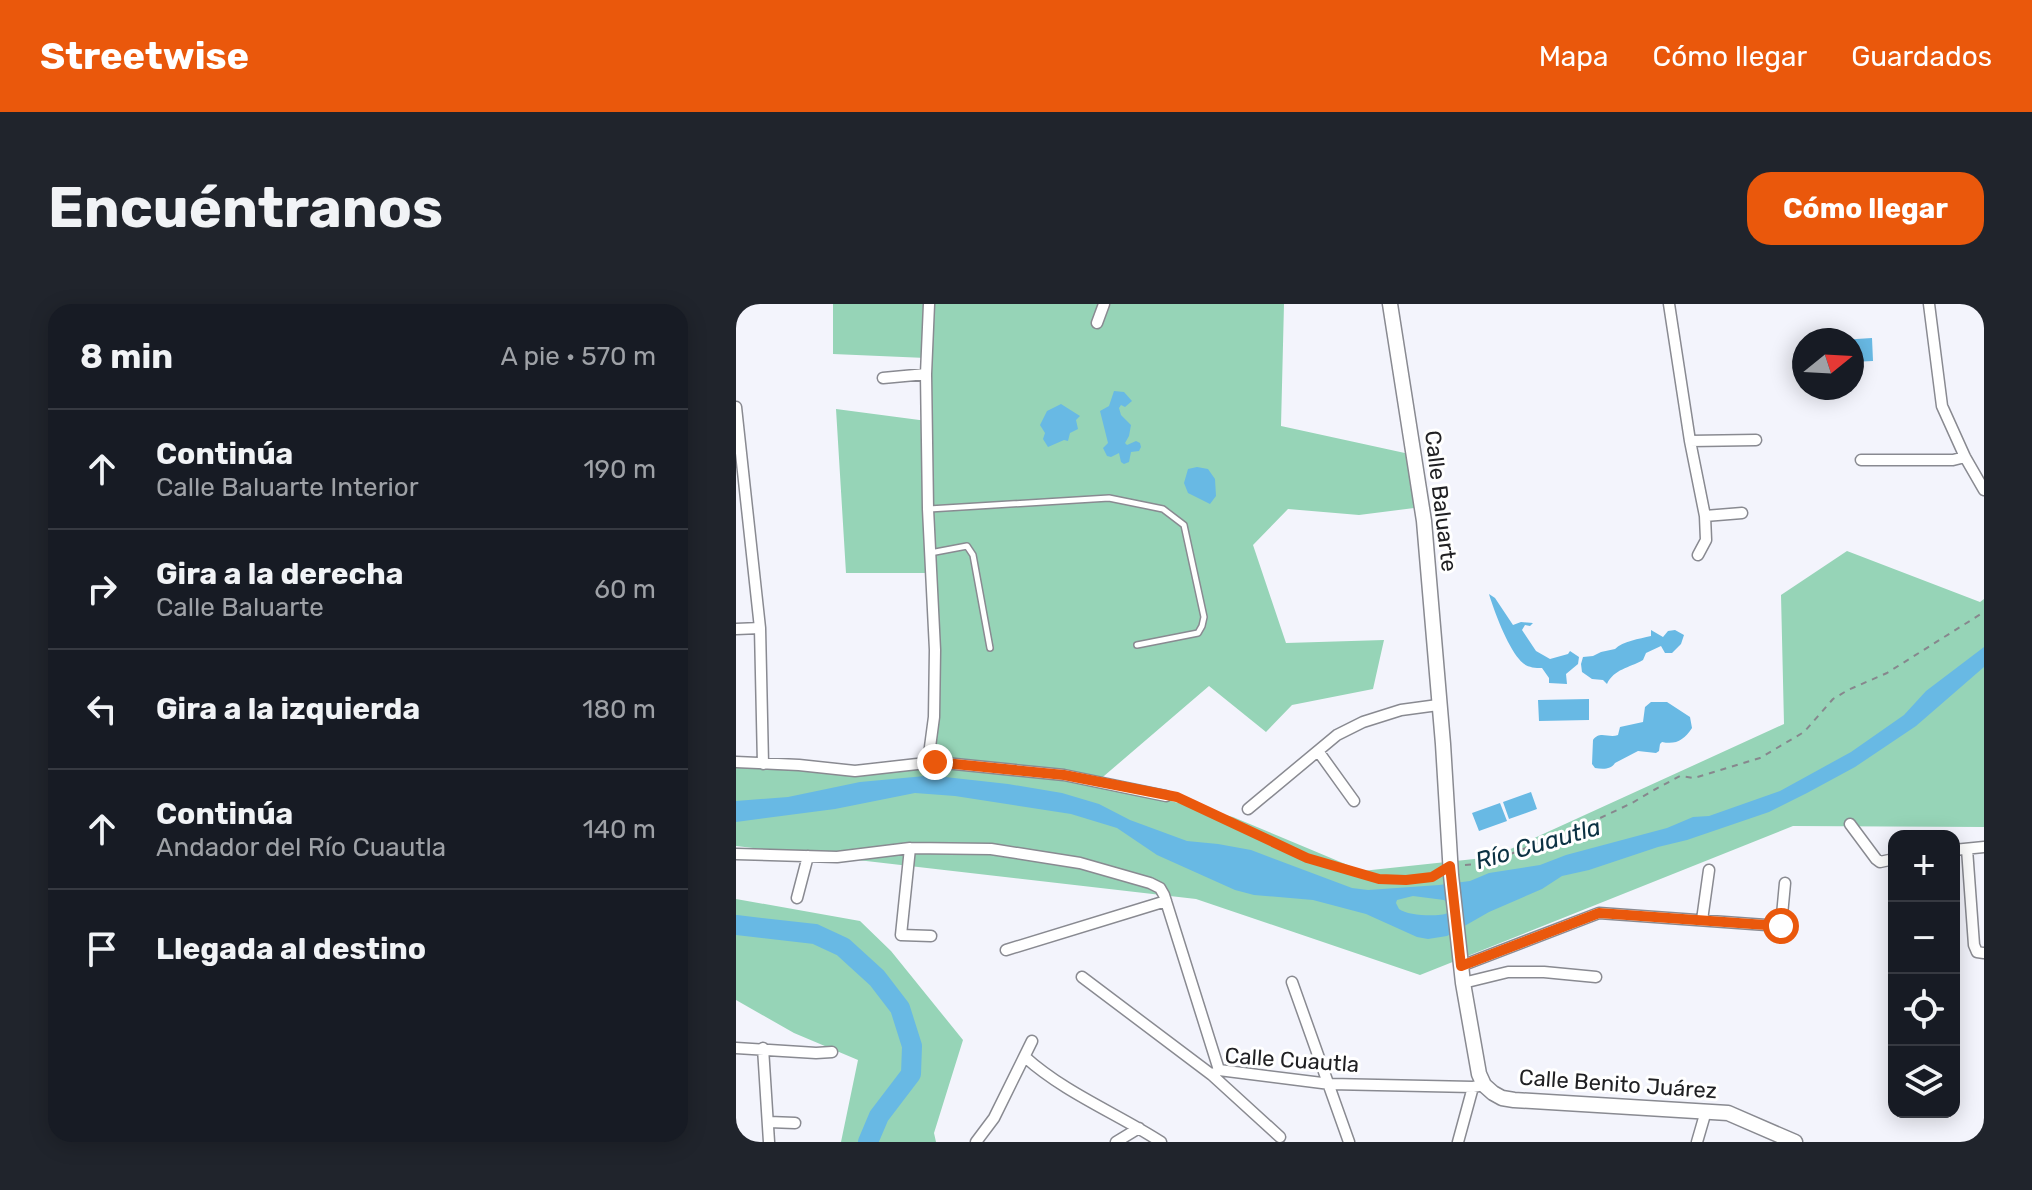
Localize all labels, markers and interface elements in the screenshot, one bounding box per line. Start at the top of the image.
text: Streetwise [40,33,249,79]
text: Mapa [1539,40,1608,73]
text: Cómo llegar [1652,40,1807,73]
text: Guardados [1851,40,1992,73]
button: Cómo llegar [1747,172,1984,245]
text: Encuéntranos [48,175,443,241]
north arrow [1792,328,1864,400]
text: 8 min [80,336,173,377]
text: A pie · 570 m [500,341,656,372]
street label: Calle Baluarte [1419,429,1463,573]
text: Continúa [156,436,293,472]
icon: ahead [80,447,124,491]
text: 190 m [583,454,656,485]
text: Calle Baluarte Interior [156,472,419,503]
text: Gira a la derecha [156,556,403,592]
icon: right [80,567,124,611]
text: 60 m [594,574,656,605]
text: Calle Baluarte [156,592,324,623]
icon: left [80,687,124,731]
text: Gira a la izquierda [156,691,420,727]
text: 180 m [582,694,656,725]
route end [917,744,953,780]
text: Continúa [156,796,293,832]
icon: ahead [80,807,124,851]
water label: Río Cuautla [1472,813,1604,875]
text: 140 m [583,814,656,845]
map controls [1888,830,1960,1118]
button: + [1888,830,1960,902]
text: Andador del Río Cuautla [156,832,446,863]
button: − [1888,902,1960,974]
route start [1763,908,1799,944]
icon: arrive [80,927,124,971]
text: Llegada al destino [156,931,426,967]
button: locate [1888,974,1960,1046]
street label: Calle Cuautla [1224,1042,1360,1078]
button: layers [1888,1046,1960,1118]
street label: Calle Benito Juárez [1518,1064,1718,1104]

